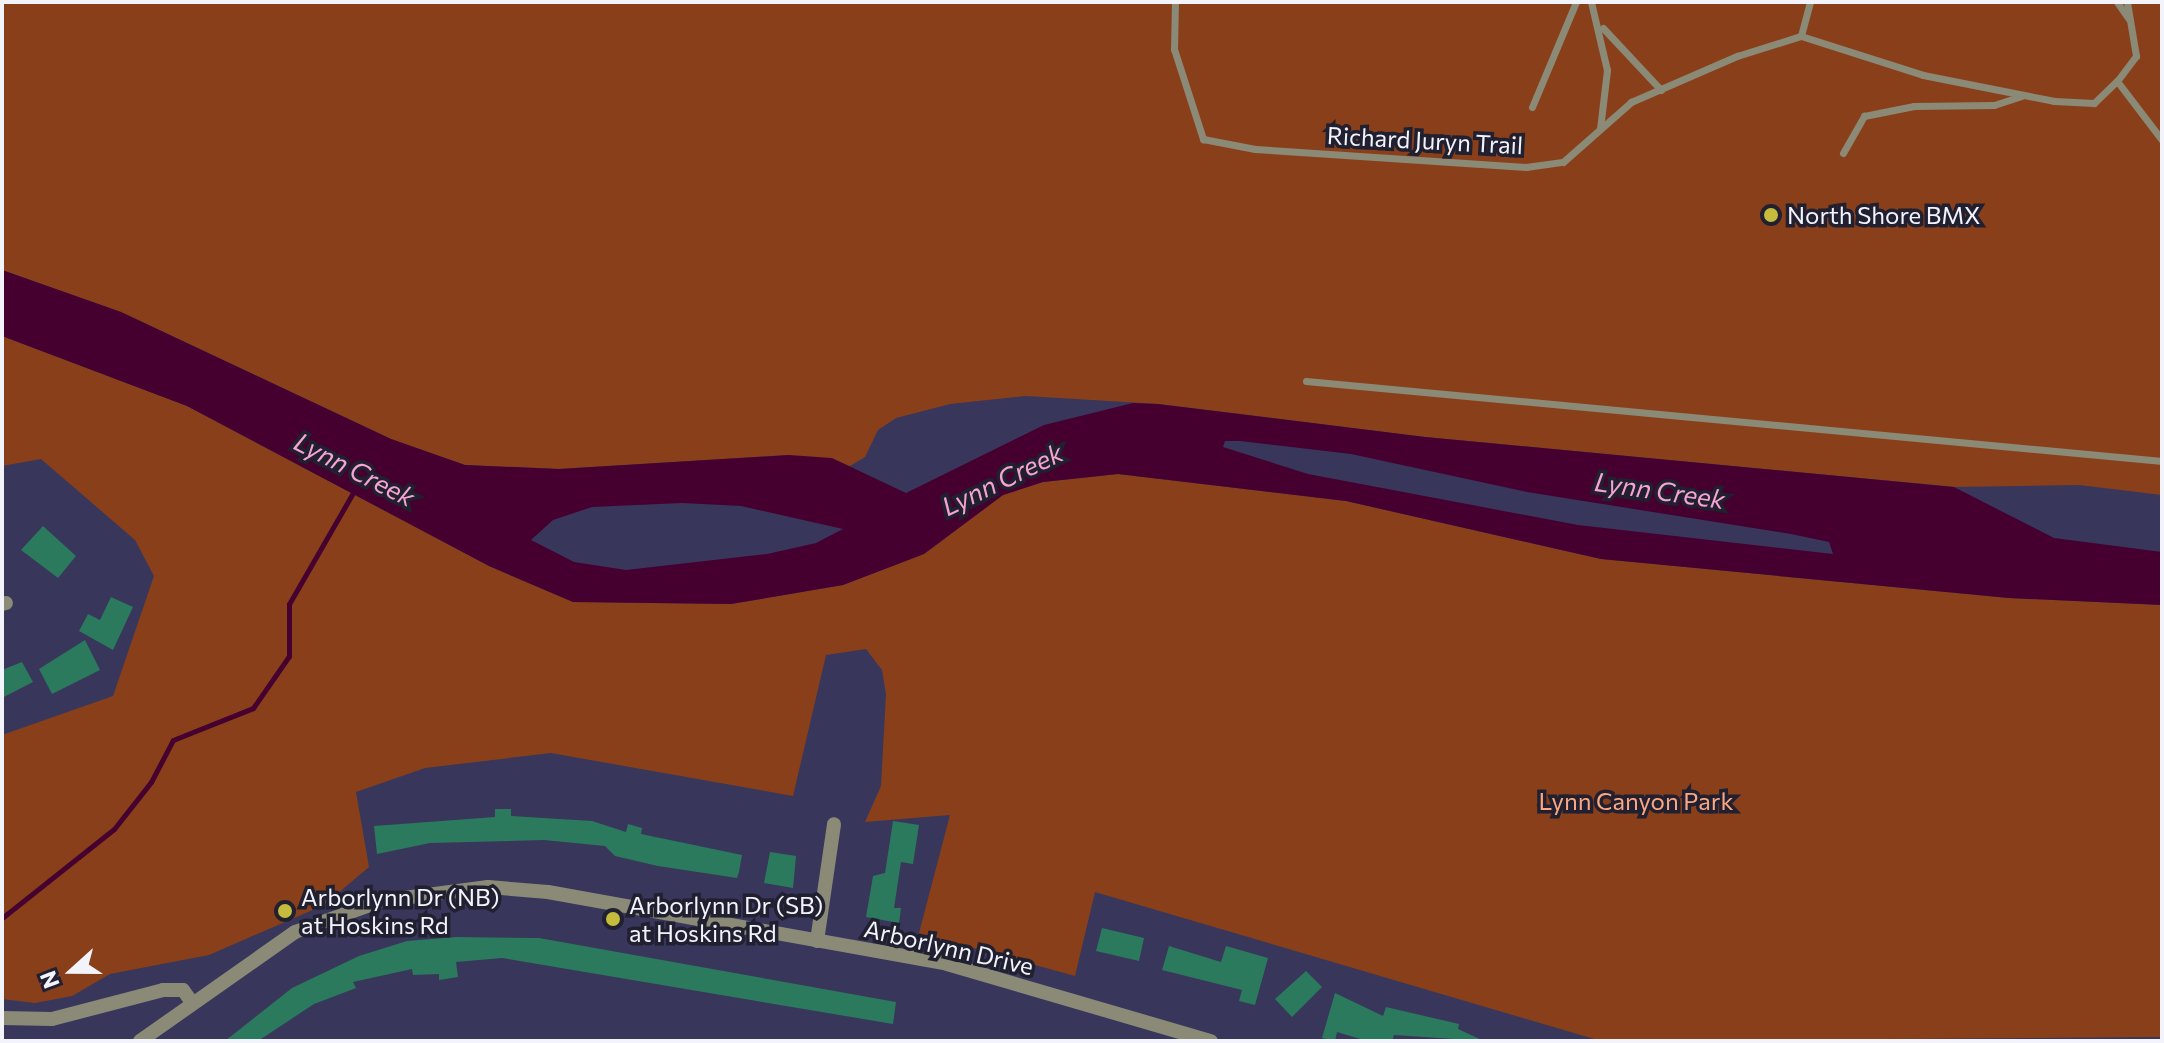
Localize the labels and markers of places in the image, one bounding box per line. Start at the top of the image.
place label: North Shore BMX [1787,201,1981,229]
marker: North Shore BMX [1762,206,1780,224]
place label: Arborlynn Dr (NB) at Hoskins Rd [301,883,499,939]
place label: Arborlynn Dr (SB) at Hoskins Rd [629,891,823,947]
marker: Arborlynn Dr (NB) at Hoskins Rd [276,902,294,920]
marker: Arborlynn Dr (SB) at Hoskins Rd [604,910,622,928]

